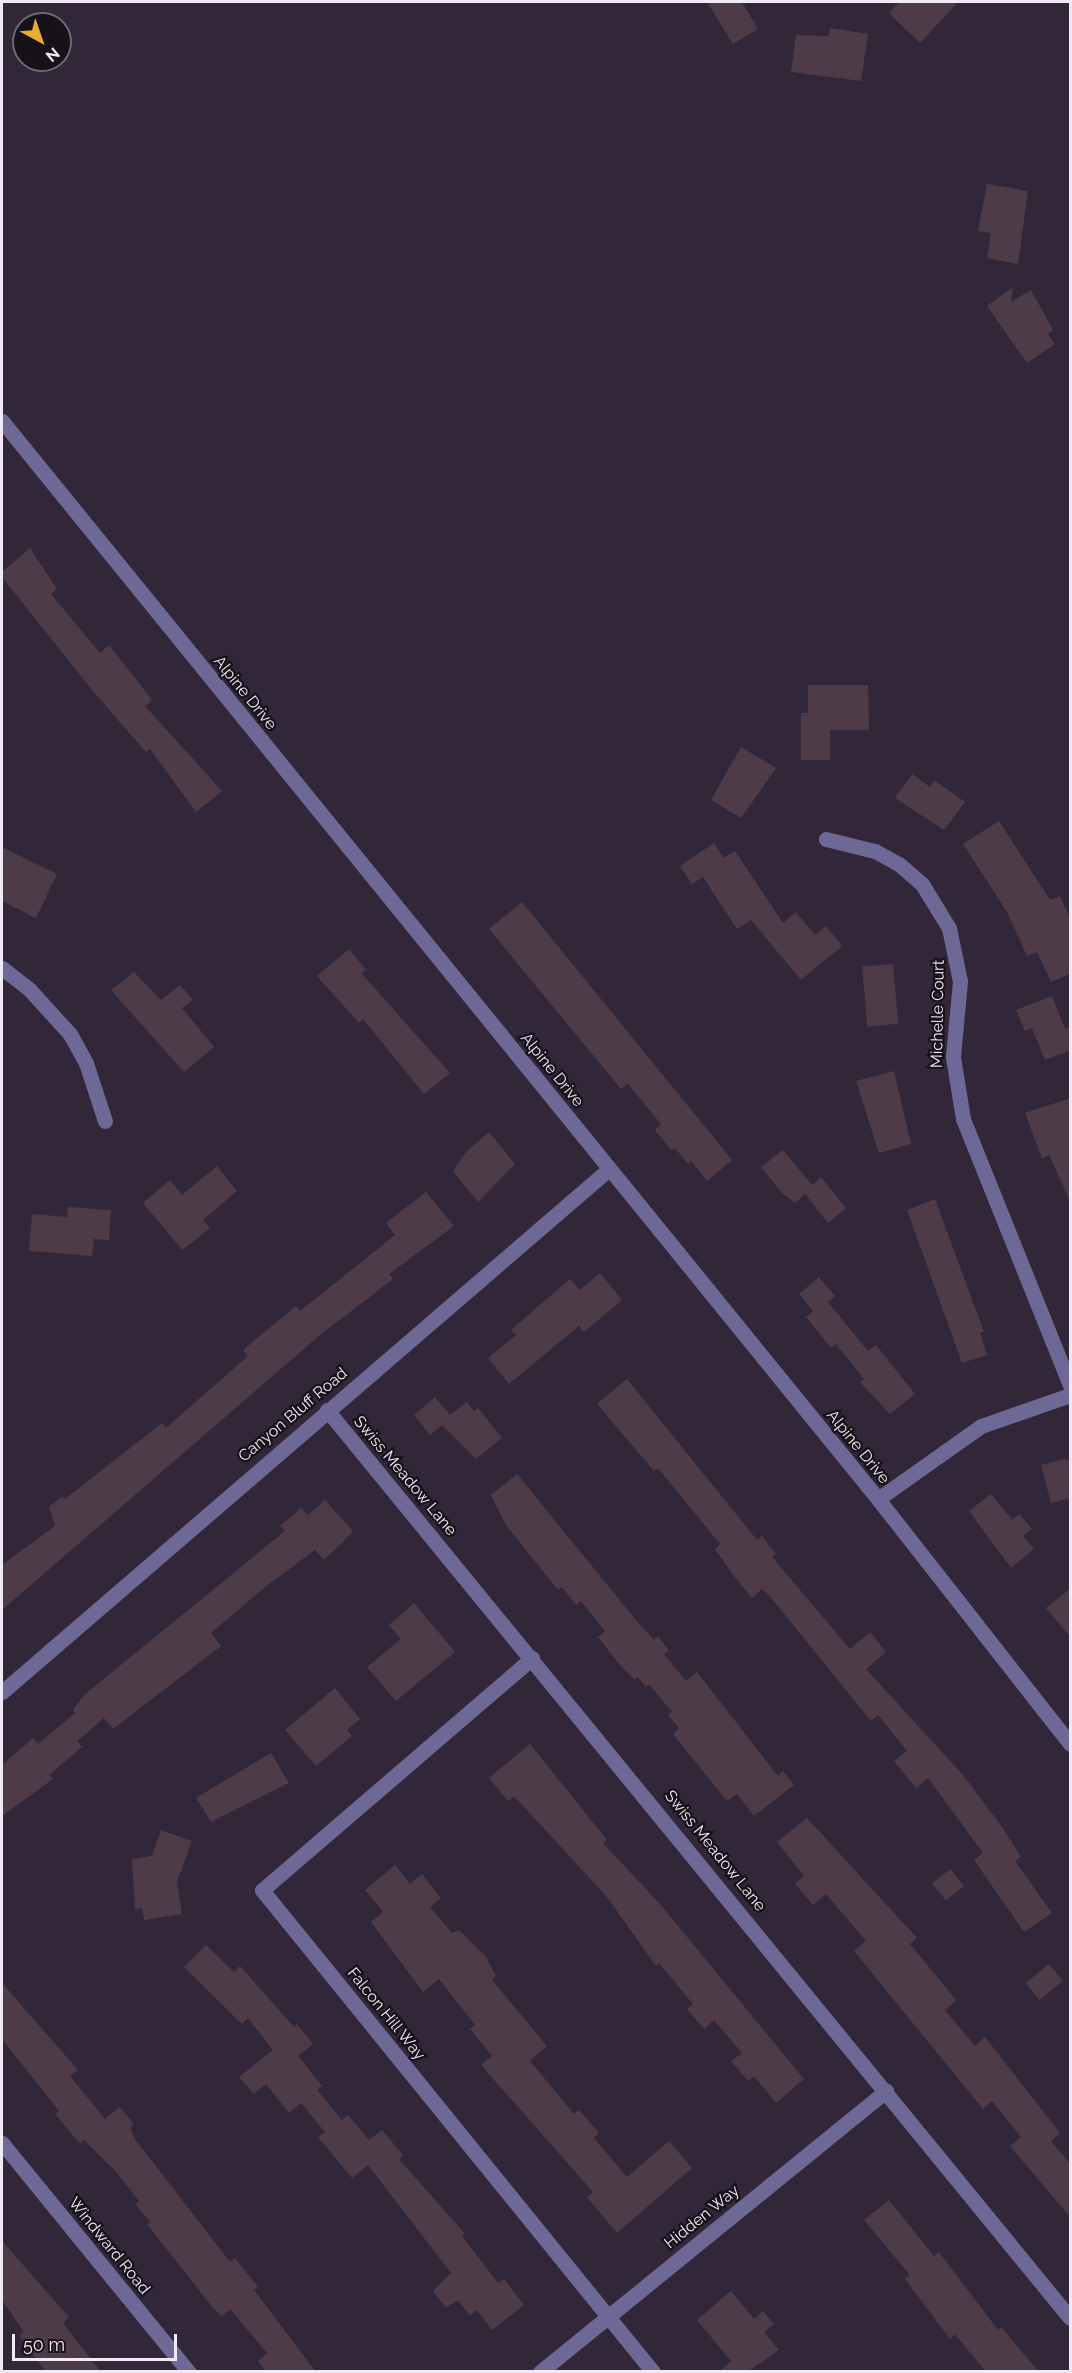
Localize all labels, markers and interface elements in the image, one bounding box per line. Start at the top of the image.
north arrow [12,12,72,72]
text: N [42,43,63,66]
street label: Alpine Drive [209,652,281,734]
street label: Michelle Court [927,960,949,1068]
street label: Alpine Drive [516,1029,588,1111]
street label: Canyon Bluff Road [235,1364,351,1466]
street label: Alpine Drive [822,1406,894,1488]
street label: Swiss Meadow Lane [349,1412,461,1540]
street label: Swiss Meadow Lane [660,1786,770,1916]
street label: Falcon Hill Way [343,1964,429,2064]
street label: Hidden Way [661,2181,743,2253]
street label: Windward Road [64,2194,154,2298]
scale bar [15,2322,180,2360]
text: 50 m [23,2334,65,2355]

